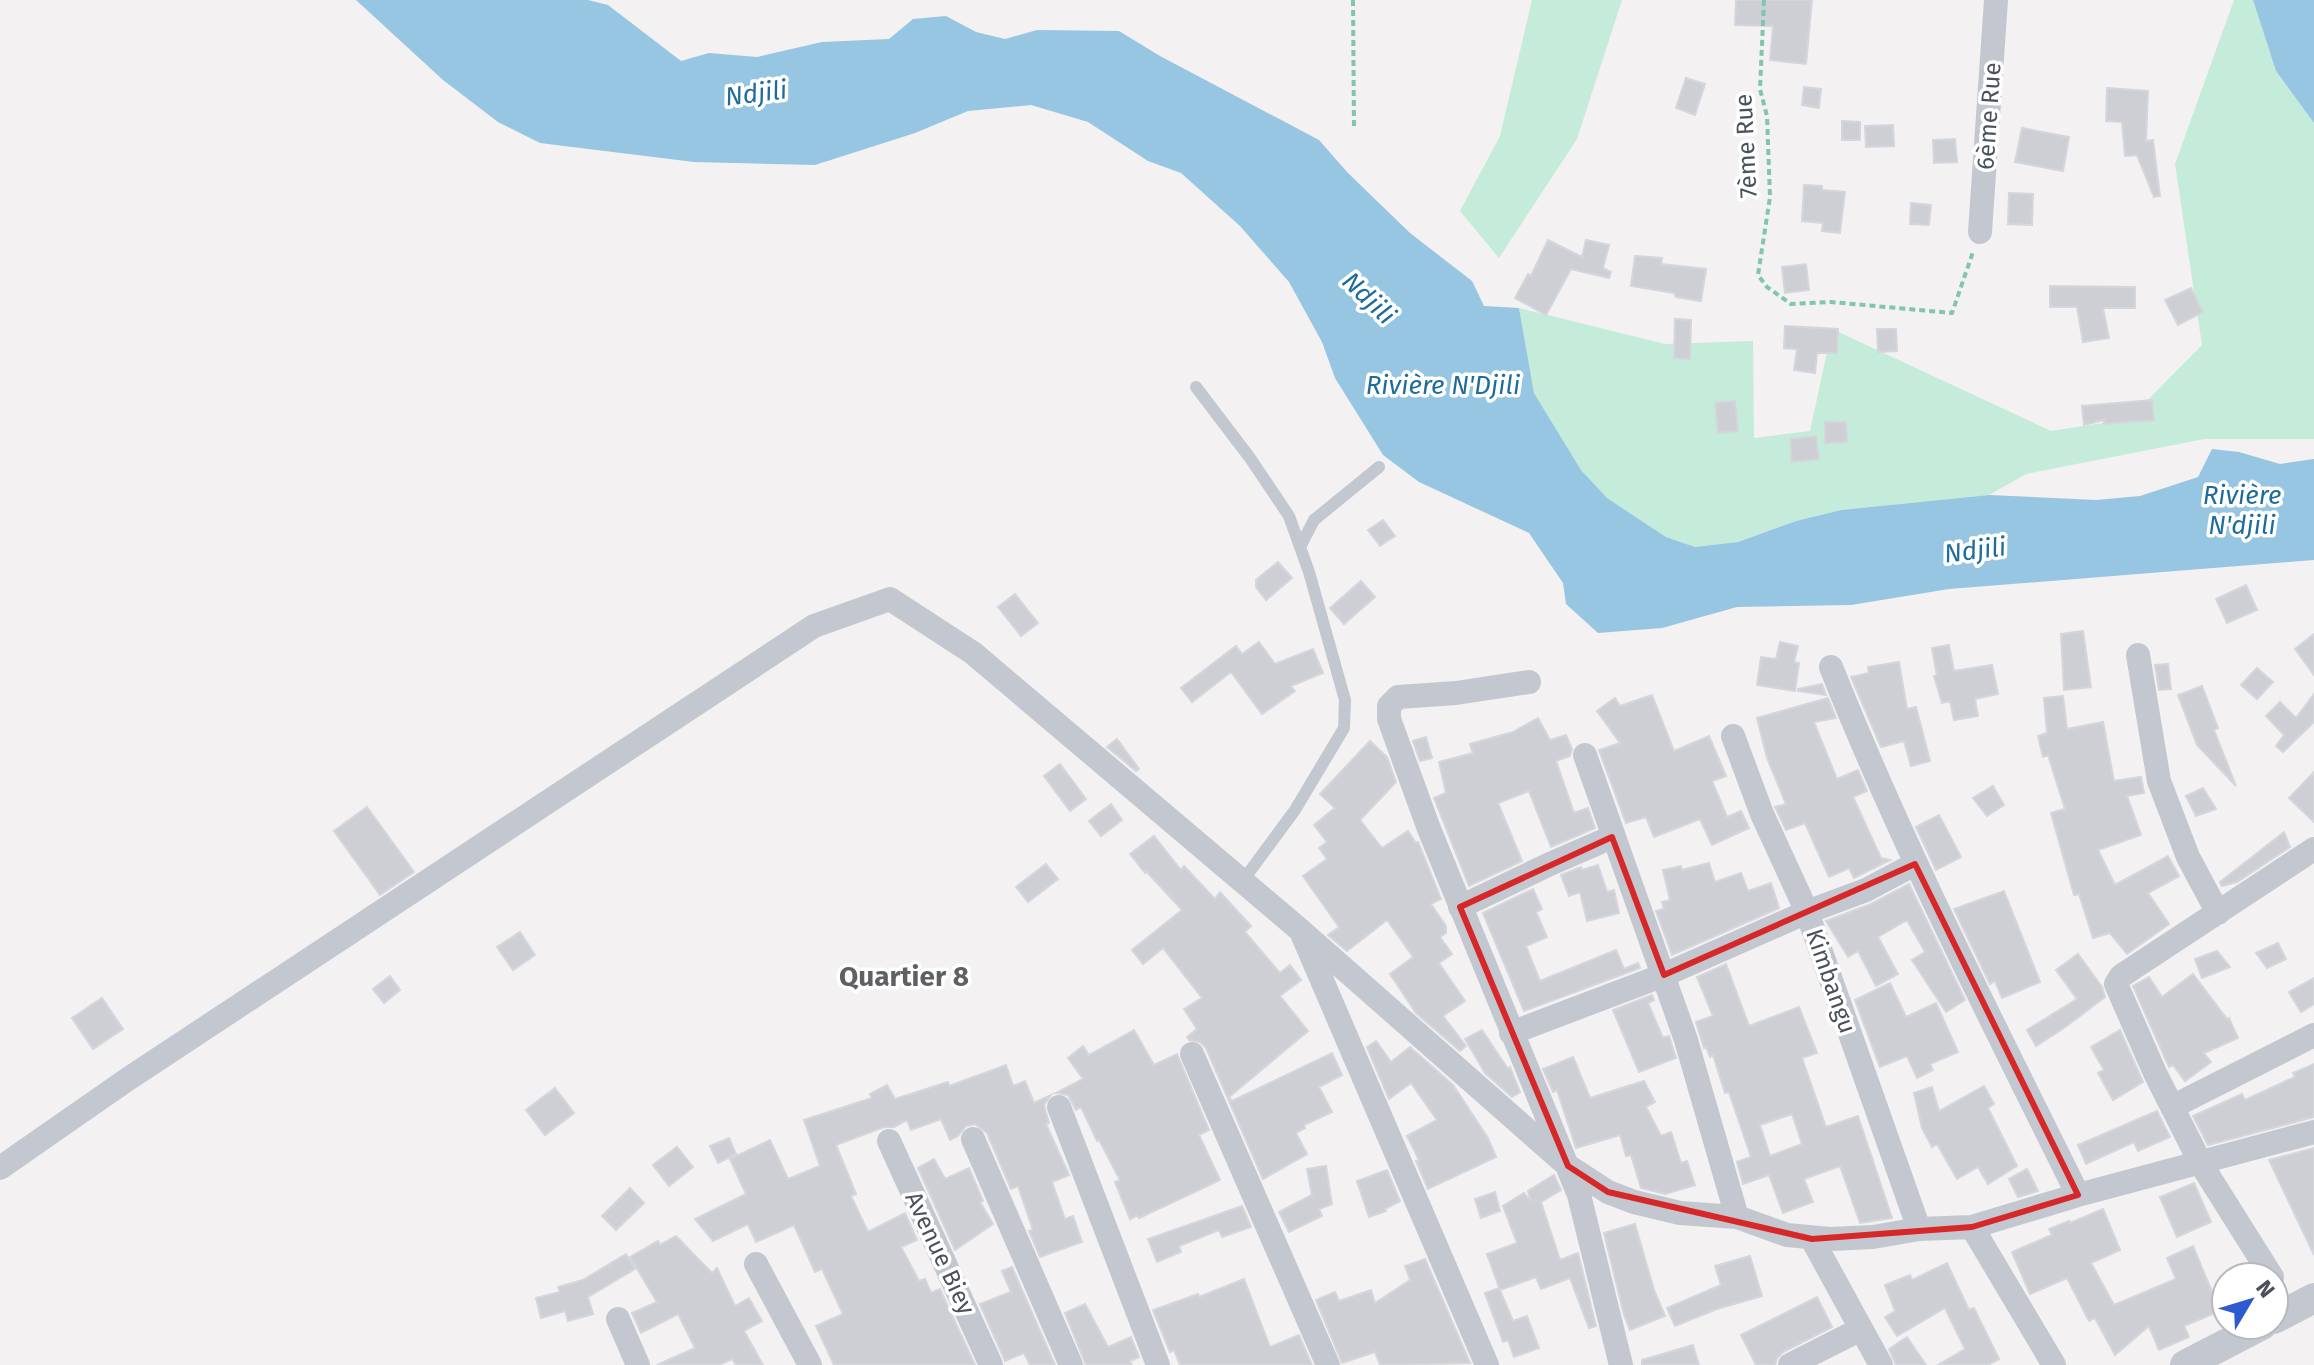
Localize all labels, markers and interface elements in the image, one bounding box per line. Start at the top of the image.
street label: 6ème Rue [1971,61,2007,171]
water label: Ndjili [723,74,789,113]
street label: 7ème Rue [1729,93,1763,199]
water label: Ndjili [1336,266,1402,331]
water label: Rivière N'Djili [1366,370,1520,401]
water label: Rivière N'djili [2203,480,2281,541]
water label: Ndjili [1942,531,2008,570]
street label: Kimbangu [1800,925,1862,1037]
district label: Quartier 8 [839,960,969,993]
street label: Avenue Biey [899,1187,981,1319]
north arrow [2210,1261,2290,1341]
text: N [2250,1275,2280,1303]

